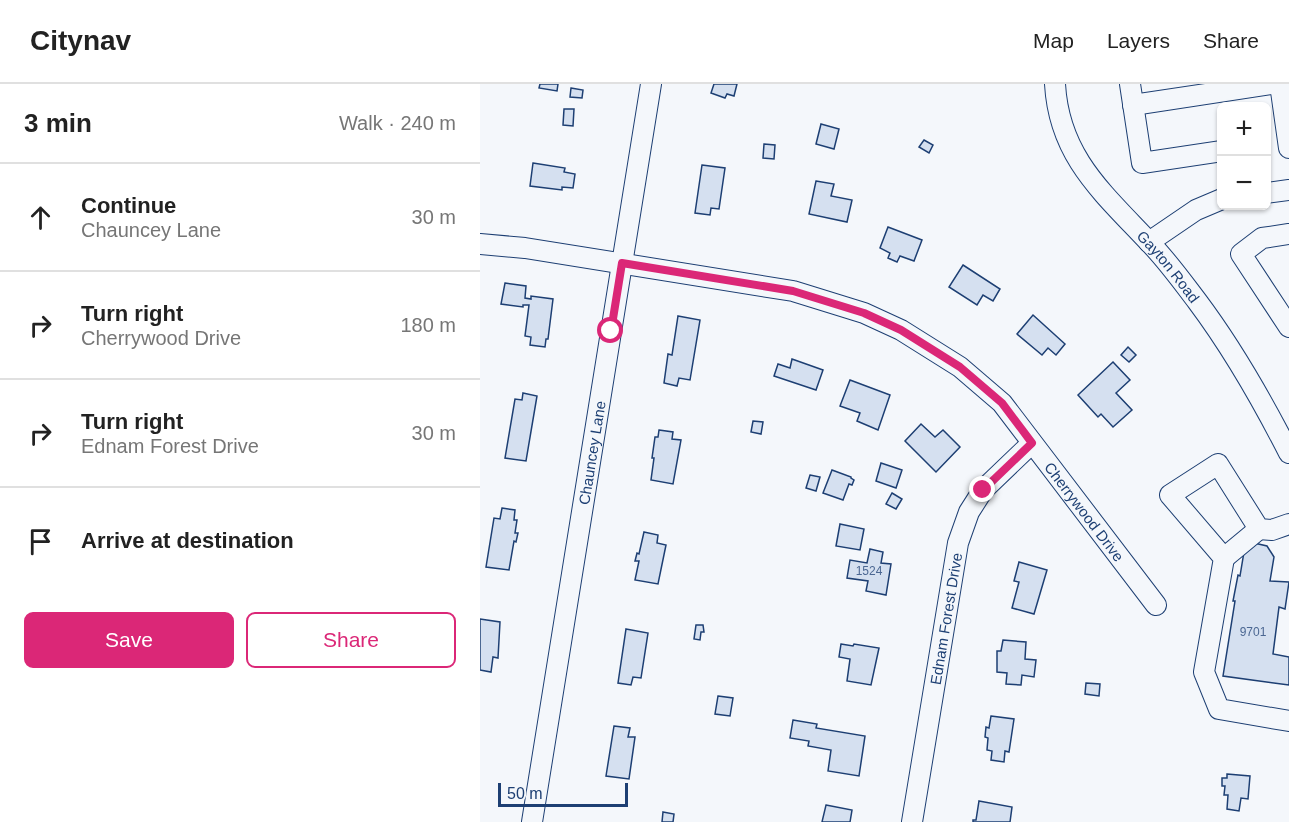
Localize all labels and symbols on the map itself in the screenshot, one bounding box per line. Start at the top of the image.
street label: Gayton Road [1134,227,1203,306]
route start [597,317,623,343]
street label: Chauncey Lane [575,400,608,506]
street label: Cherrywood Drive [1042,459,1128,564]
route end [969,476,995,502]
street label: Ednam Forest Drive [926,552,965,686]
house number: 1524 [856,564,883,578]
house number: 9701 [1240,625,1267,639]
scale bar [498,780,628,808]

